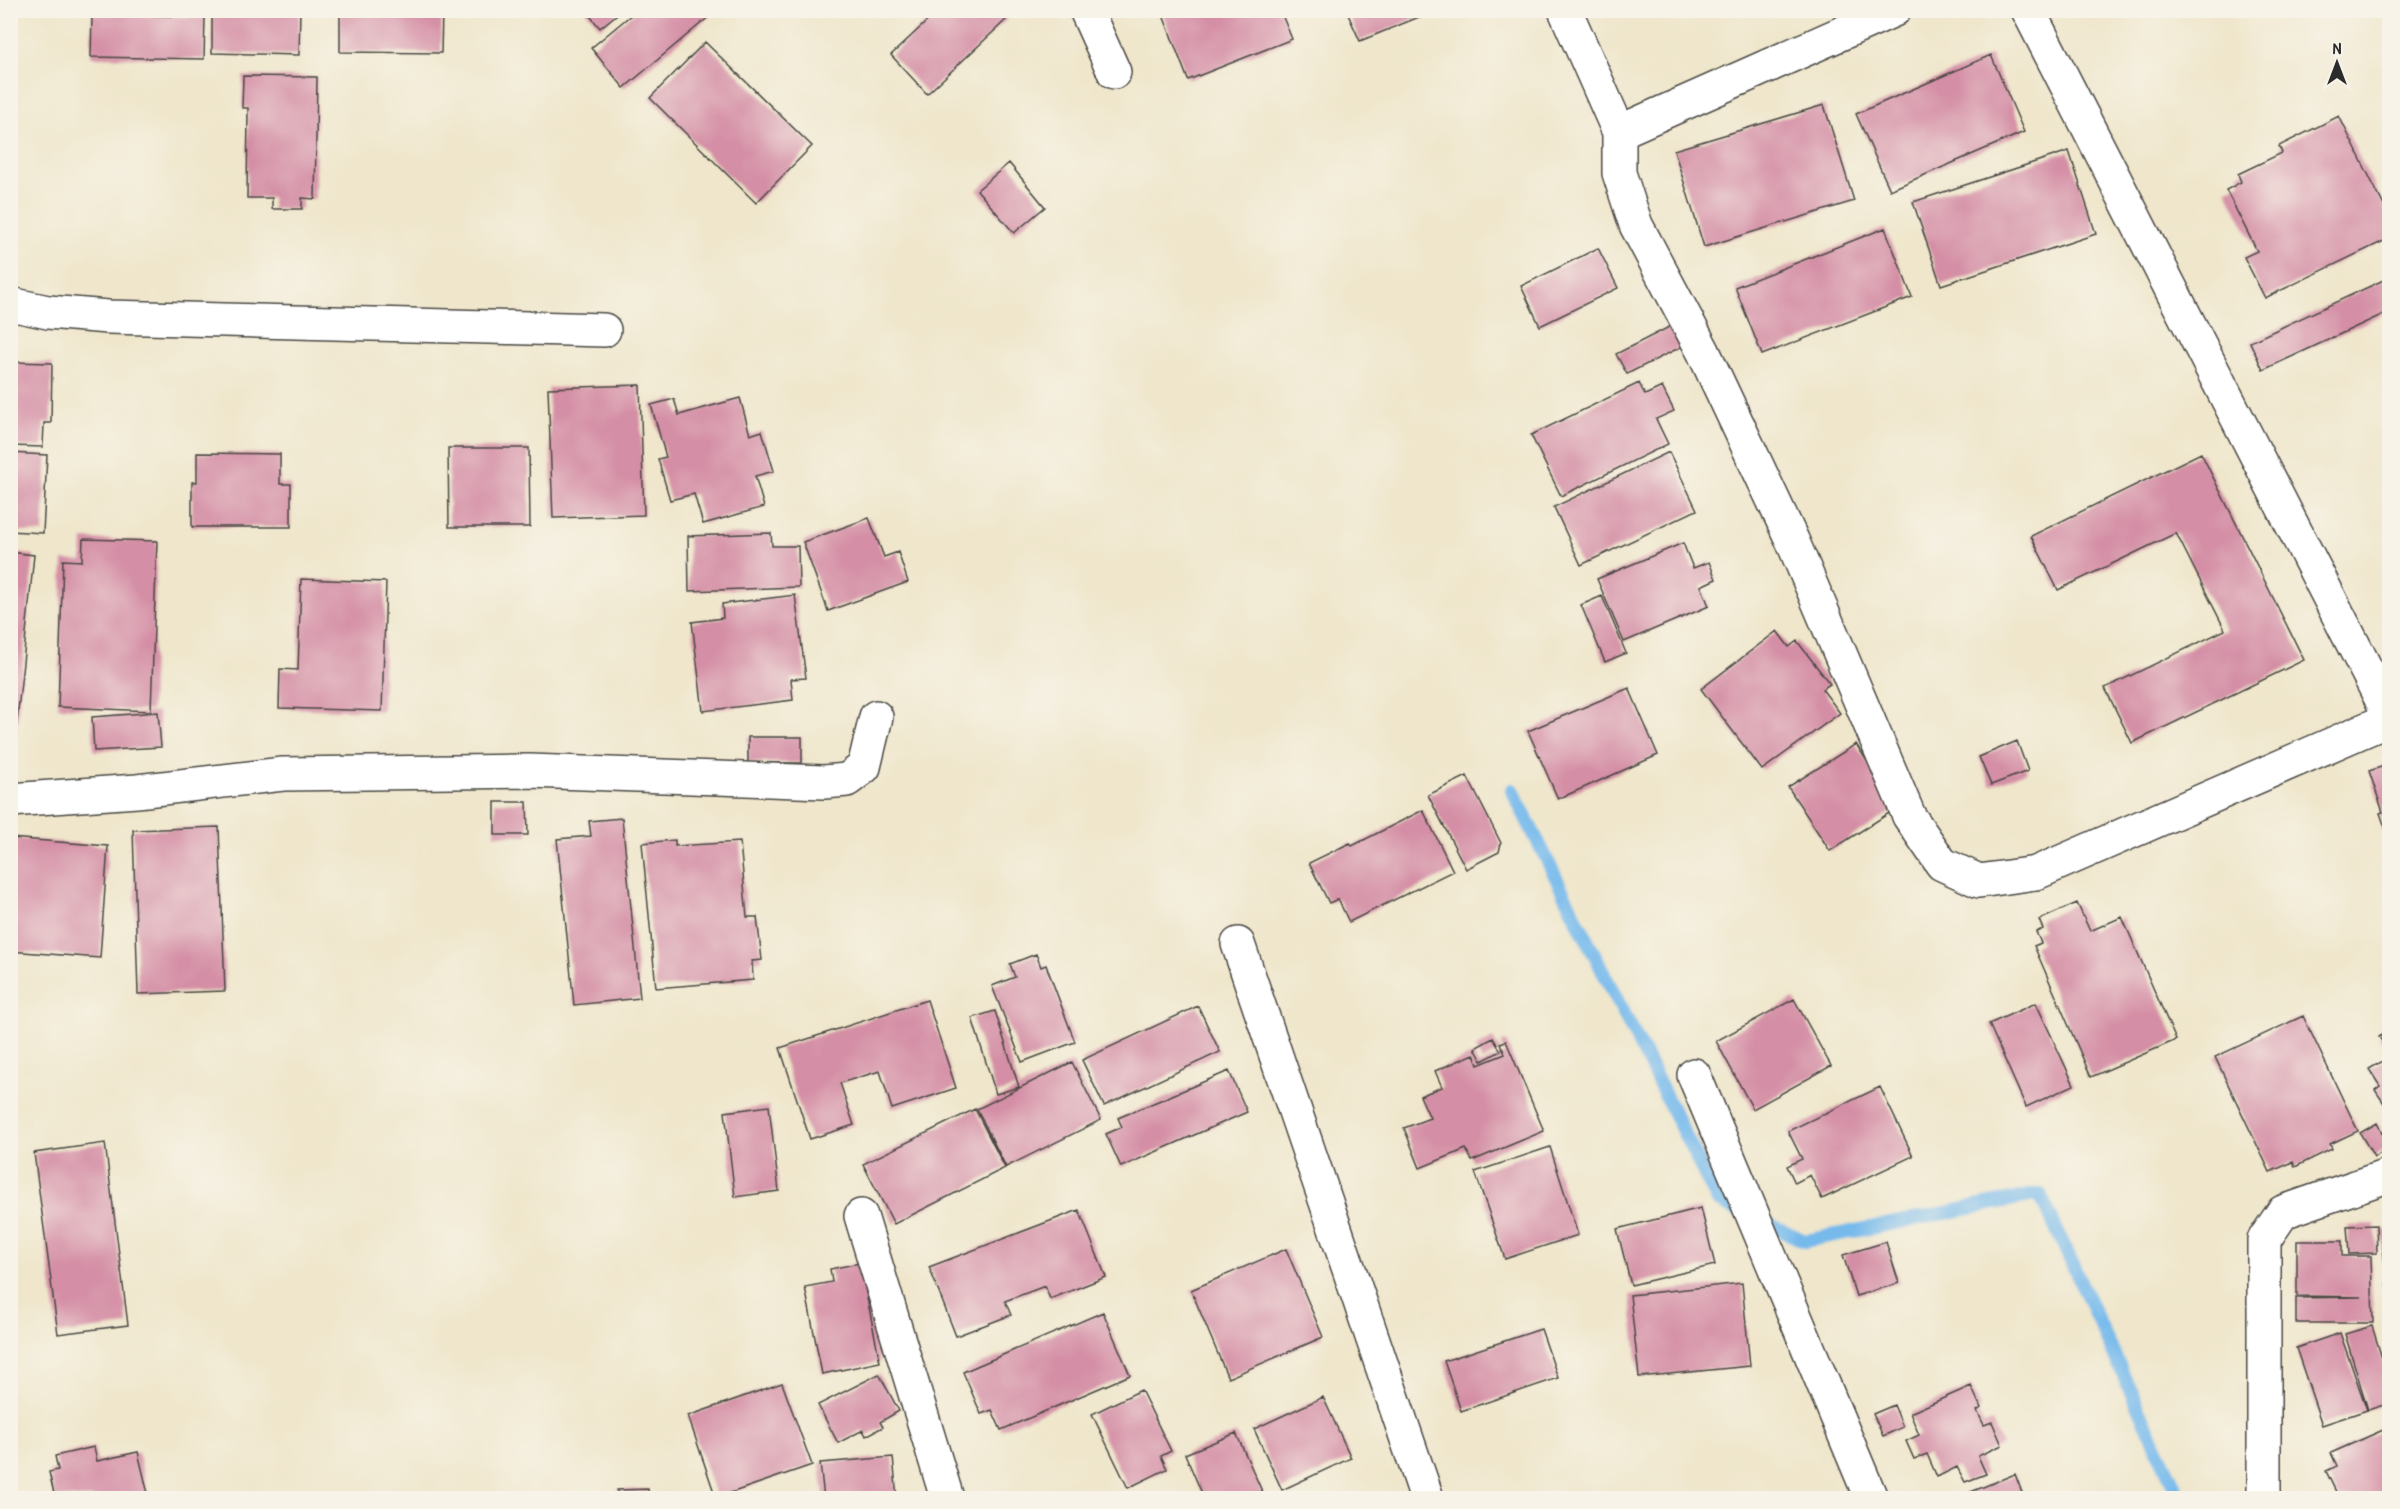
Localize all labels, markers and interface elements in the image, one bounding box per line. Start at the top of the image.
north arrow [2307,33,2367,93]
text: N [2333,37,2342,59]

